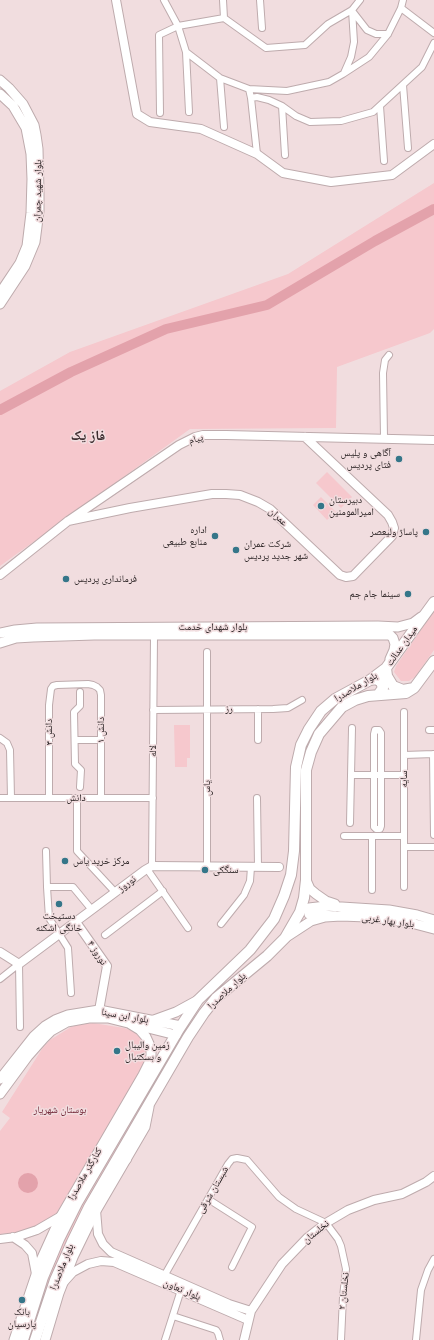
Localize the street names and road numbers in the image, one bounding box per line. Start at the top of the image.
street label: بلوار شهید چمران [31,159,45,223]
street label: پیام [187,431,205,447]
street label: عمران [266,505,290,529]
street label: بلوار شهدای خدمت [179,621,247,633]
street label: میدان عدالت [384,624,420,668]
street label: بلوار ملاصدرا [332,669,380,705]
street label: رز [225,703,233,715]
street label: دانش ۱ [95,717,107,743]
street label: دانش ۳ [43,719,55,745]
street label: لاله [147,745,159,757]
street label: سایه [398,770,410,788]
street label: یاس [201,780,213,796]
street label: دانش [66,792,86,804]
street label: نوروز [115,873,139,895]
street label: بلوار بهار غربی [361,911,415,931]
street label: نوروز ۴ [85,938,109,968]
street label: بلوار ملاصدرا [205,970,249,1012]
street label: بلوار ابن سینا [100,1006,150,1026]
street label: کنارگذر ملاصدرا [65,1146,105,1202]
street label: شبستان شرقی [195,1164,231,1216]
street label: نخلستان [300,1218,332,1246]
street label: بلوار ملاصدرا [47,1242,77,1292]
street label: نخلستان ۲ [336,1272,352,1310]
street label: بلوار تعاون [162,1277,202,1303]

